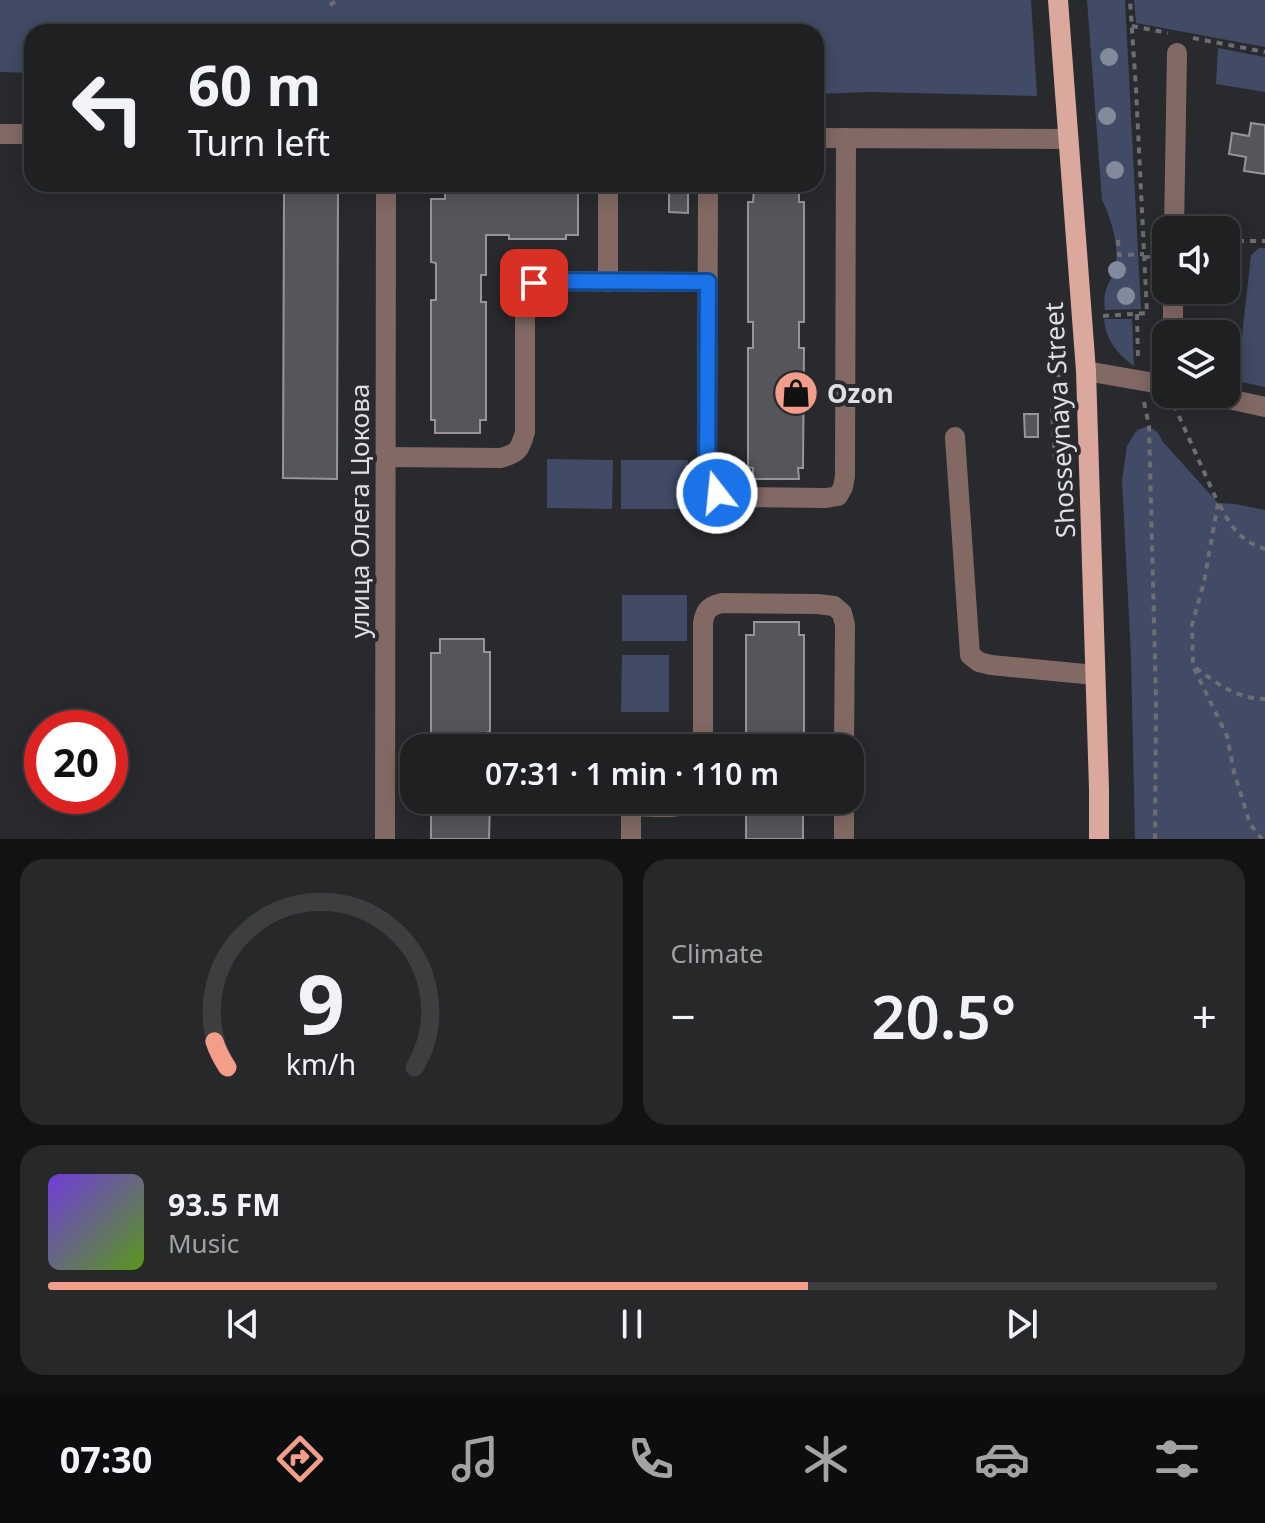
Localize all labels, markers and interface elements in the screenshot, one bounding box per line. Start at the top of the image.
text: 60 m [188,46,321,122]
icon: left [56,56,160,160]
text: Turn left [188,118,330,167]
map controls [1152,216,1240,408]
button: sound [1152,216,1240,304]
pin [500,249,568,317]
icon: arrive [512,261,556,305]
street label: Shosseynaya Street [1035,301,1083,539]
button: layers [1152,320,1240,408]
shop icon: Ozon [772,369,820,417]
place label: Ozon [827,375,894,411]
street label: улица Олега Цокова [341,384,377,638]
position arrow [675,451,759,535]
speed limit sign: 20 [24,710,128,814]
text: 07:31 · 1 min · 110 m [485,753,779,794]
text: Climate [671,935,763,971]
text: 9 [297,945,345,1058]
text: 20.5° [871,975,1016,1057]
text: − [671,986,696,1046]
text: + [1192,986,1217,1046]
text: km/h [286,1044,356,1083]
text: 93.5 FM [168,1184,280,1225]
text: Music [168,1225,239,1261]
icon: previous [221,1302,265,1346]
icon: pause [610,1302,654,1346]
icon: next [1000,1302,1044,1346]
icon: directions [272,1431,328,1487]
icon: music [447,1431,503,1487]
icon: phone [623,1431,679,1487]
icon: climate [798,1431,854,1487]
icon: car [974,1431,1030,1487]
icon: filters [1149,1431,1205,1487]
text: 07:30 [60,1435,152,1484]

